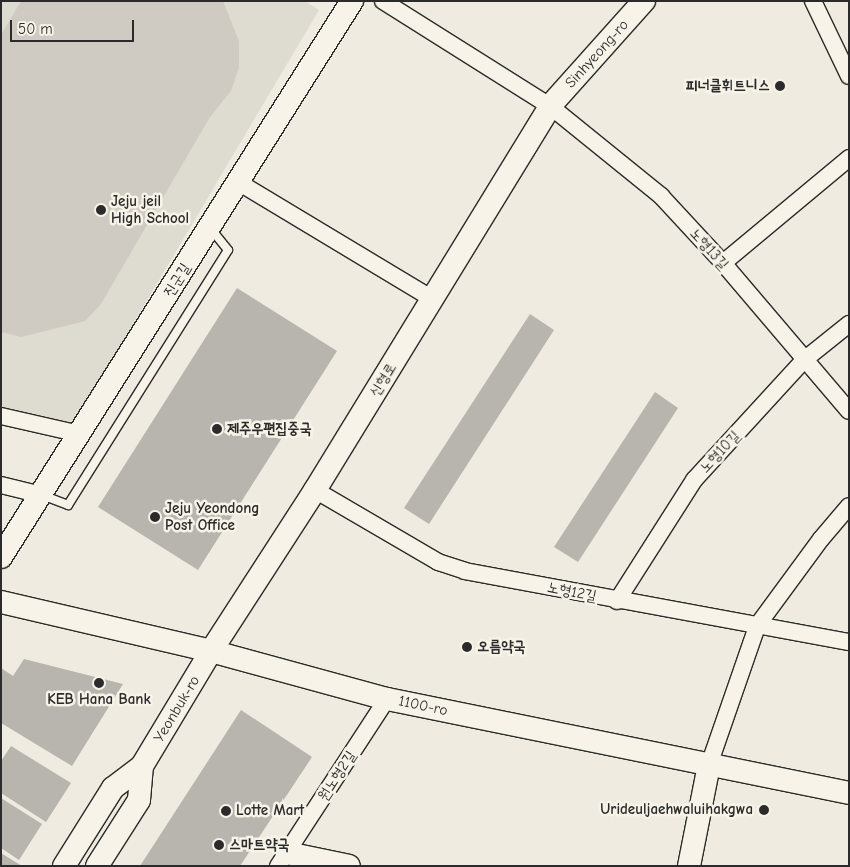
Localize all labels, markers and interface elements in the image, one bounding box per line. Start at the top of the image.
scale bar [12,10,136,42]
street label: Sinhyeong-ro [562,16,632,92]
text: 50 m [18,20,53,38]
place label: 피너클휘트니스 [686,77,770,95]
marker: 피너클휘트니스 [774,80,786,92]
place label: Jeju jeil High School [111,192,189,227]
marker: Jeju jeil High School [95,204,107,216]
street label: 노형13길 [686,224,732,274]
street label: 진군길 [160,260,194,300]
street label: 신형로 [366,360,400,400]
place label: 제주우편집중국 [227,420,311,438]
marker: 제주우편집중국 [211,423,223,435]
street label: 노형10길 [696,427,744,477]
place label: Jeju Yeondong Post Office [165,499,259,534]
marker: Jeju Yeondong Post Office [149,511,161,523]
street label: 노형12길 [546,578,598,606]
place label: 오름약국 [477,638,525,656]
marker: 오름약국 [461,641,473,653]
street label: Yeonbuk-ro [150,672,204,746]
marker: KEB Hana Bank [93,677,105,689]
place label: KEB Hana Bank [47,691,151,709]
street label: 1100-ro [397,692,449,720]
street label: 원노형2길 [314,748,360,804]
place label: Urideuljaehwaluihakgwa [600,801,753,819]
place label: Lotte Mart [236,802,304,820]
marker: Urideuljaehwaluihakgwa [757,803,771,817]
marker: Lotte Mart [220,805,232,817]
place label: 스마트약국 [229,836,289,854]
marker: 스마트약국 [213,839,225,851]

